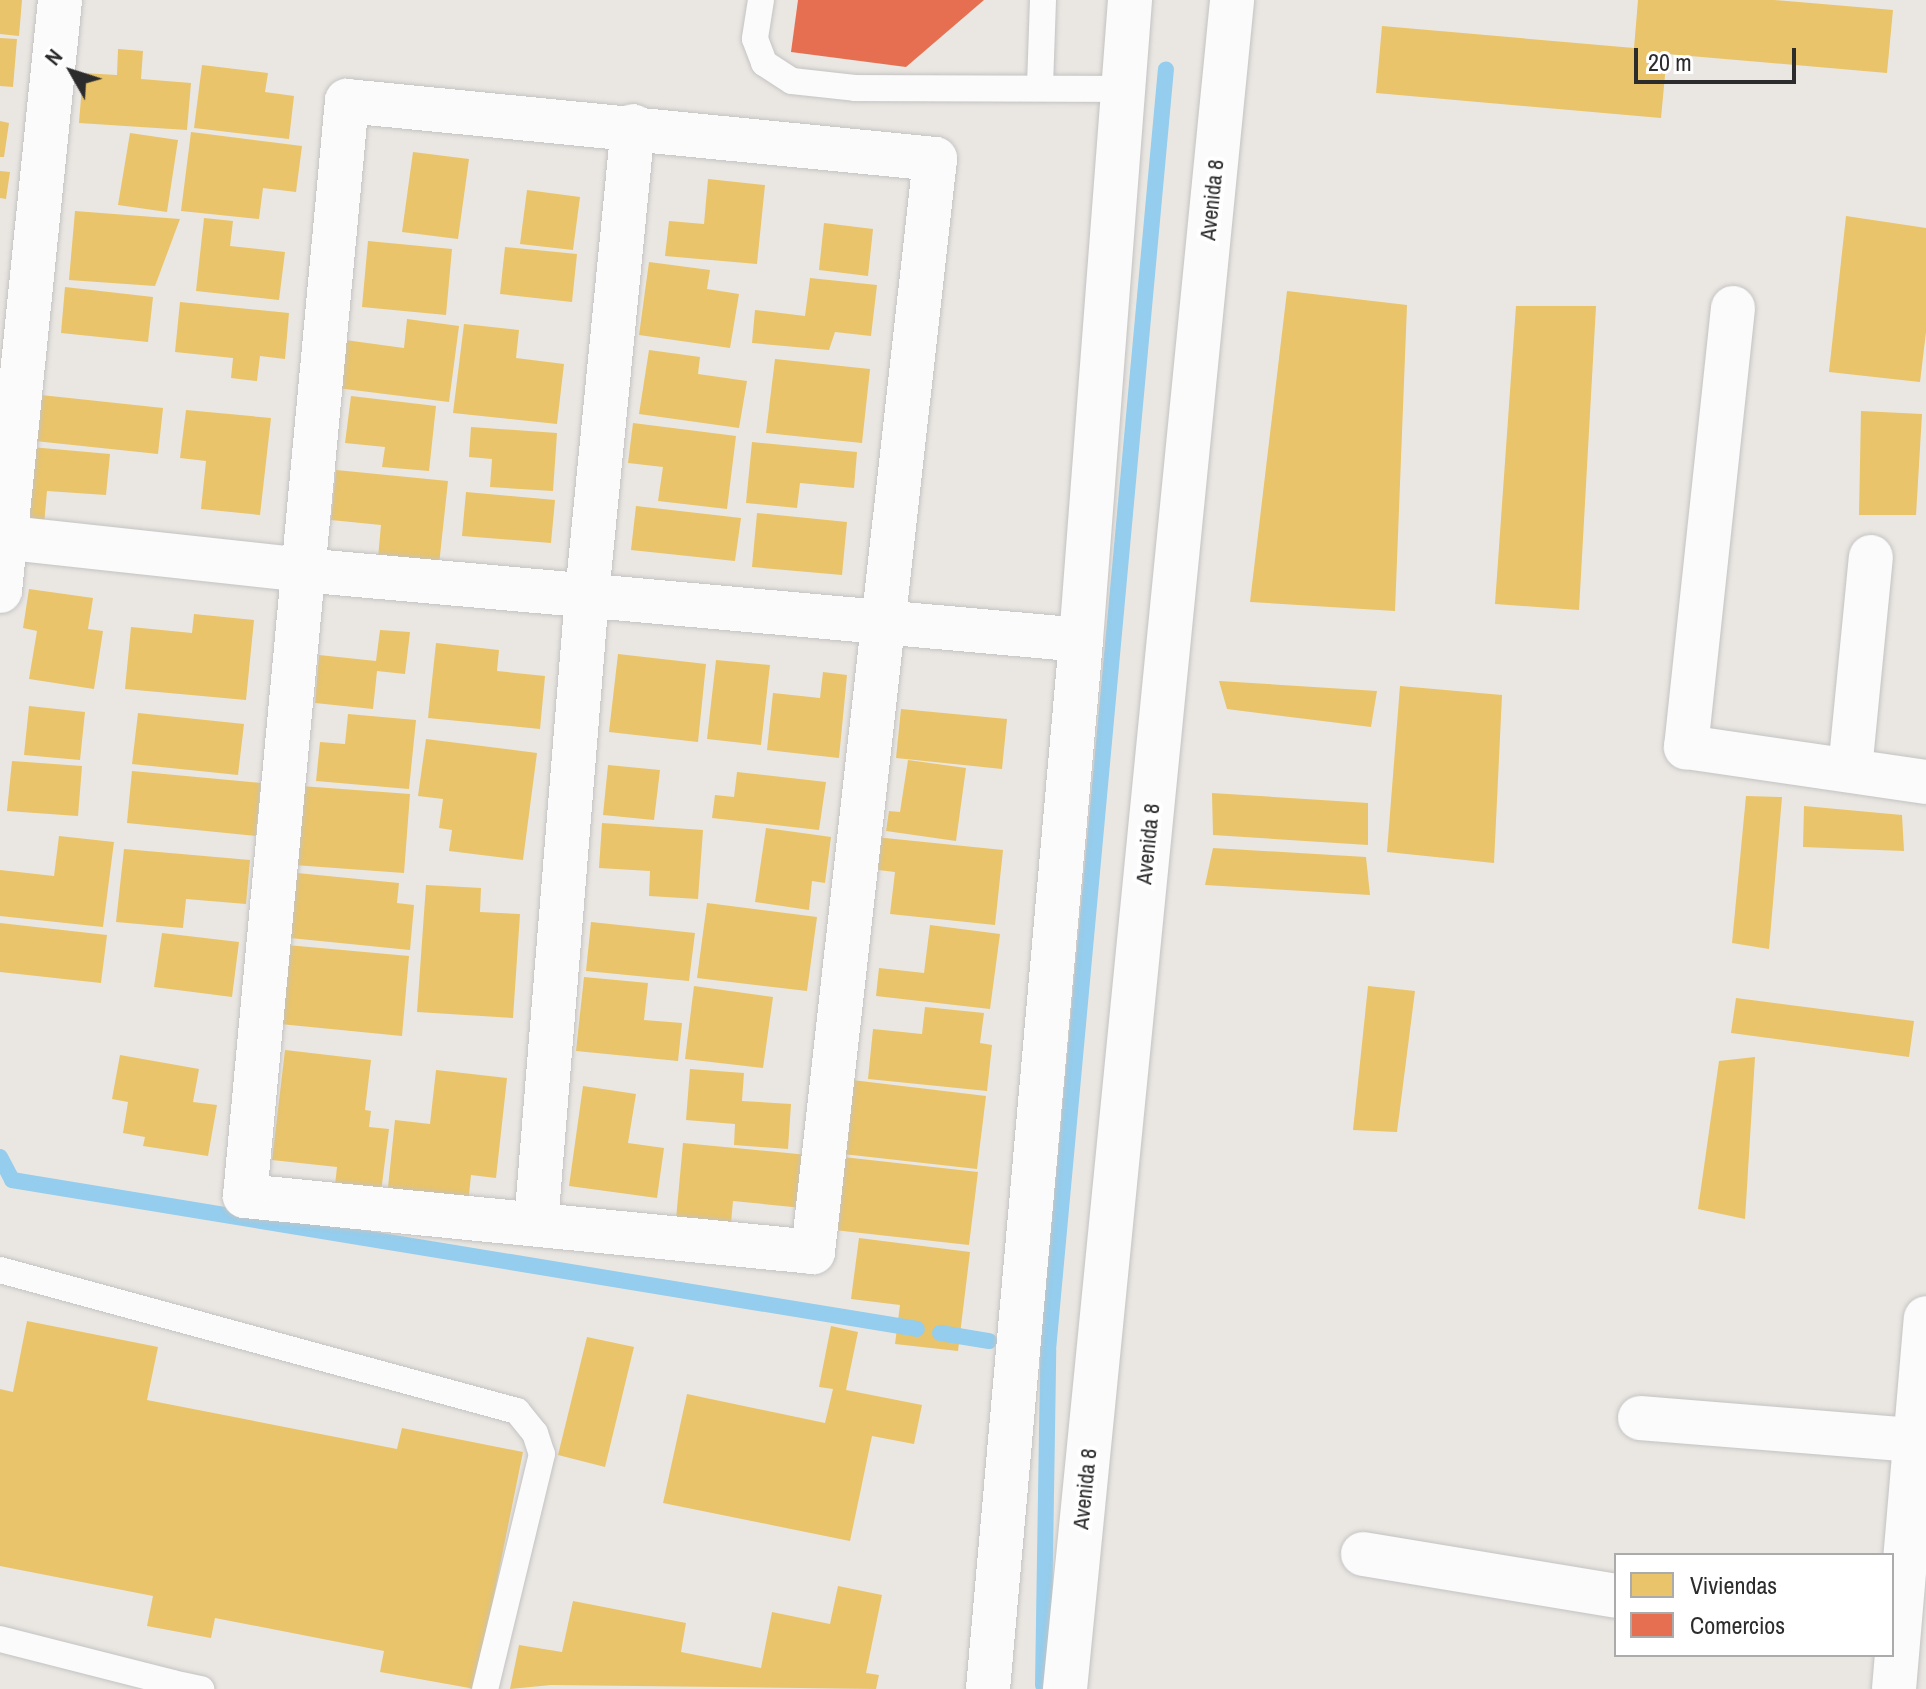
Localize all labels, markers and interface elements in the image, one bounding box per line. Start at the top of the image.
north arrow [32,32,112,112]
scale bar [1638,32,1800,82]
text: N [38,42,69,71]
text: 20 m [1648,46,1692,78]
street label: Avenida 8 [1195,158,1229,242]
street label: Avenida 8 [1131,802,1165,886]
street label: Avenida 8 [1068,1447,1102,1531]
legend [1614,1553,1894,1657]
text: Viviendas [1690,1569,1777,1601]
text: Comercios [1690,1609,1785,1641]

